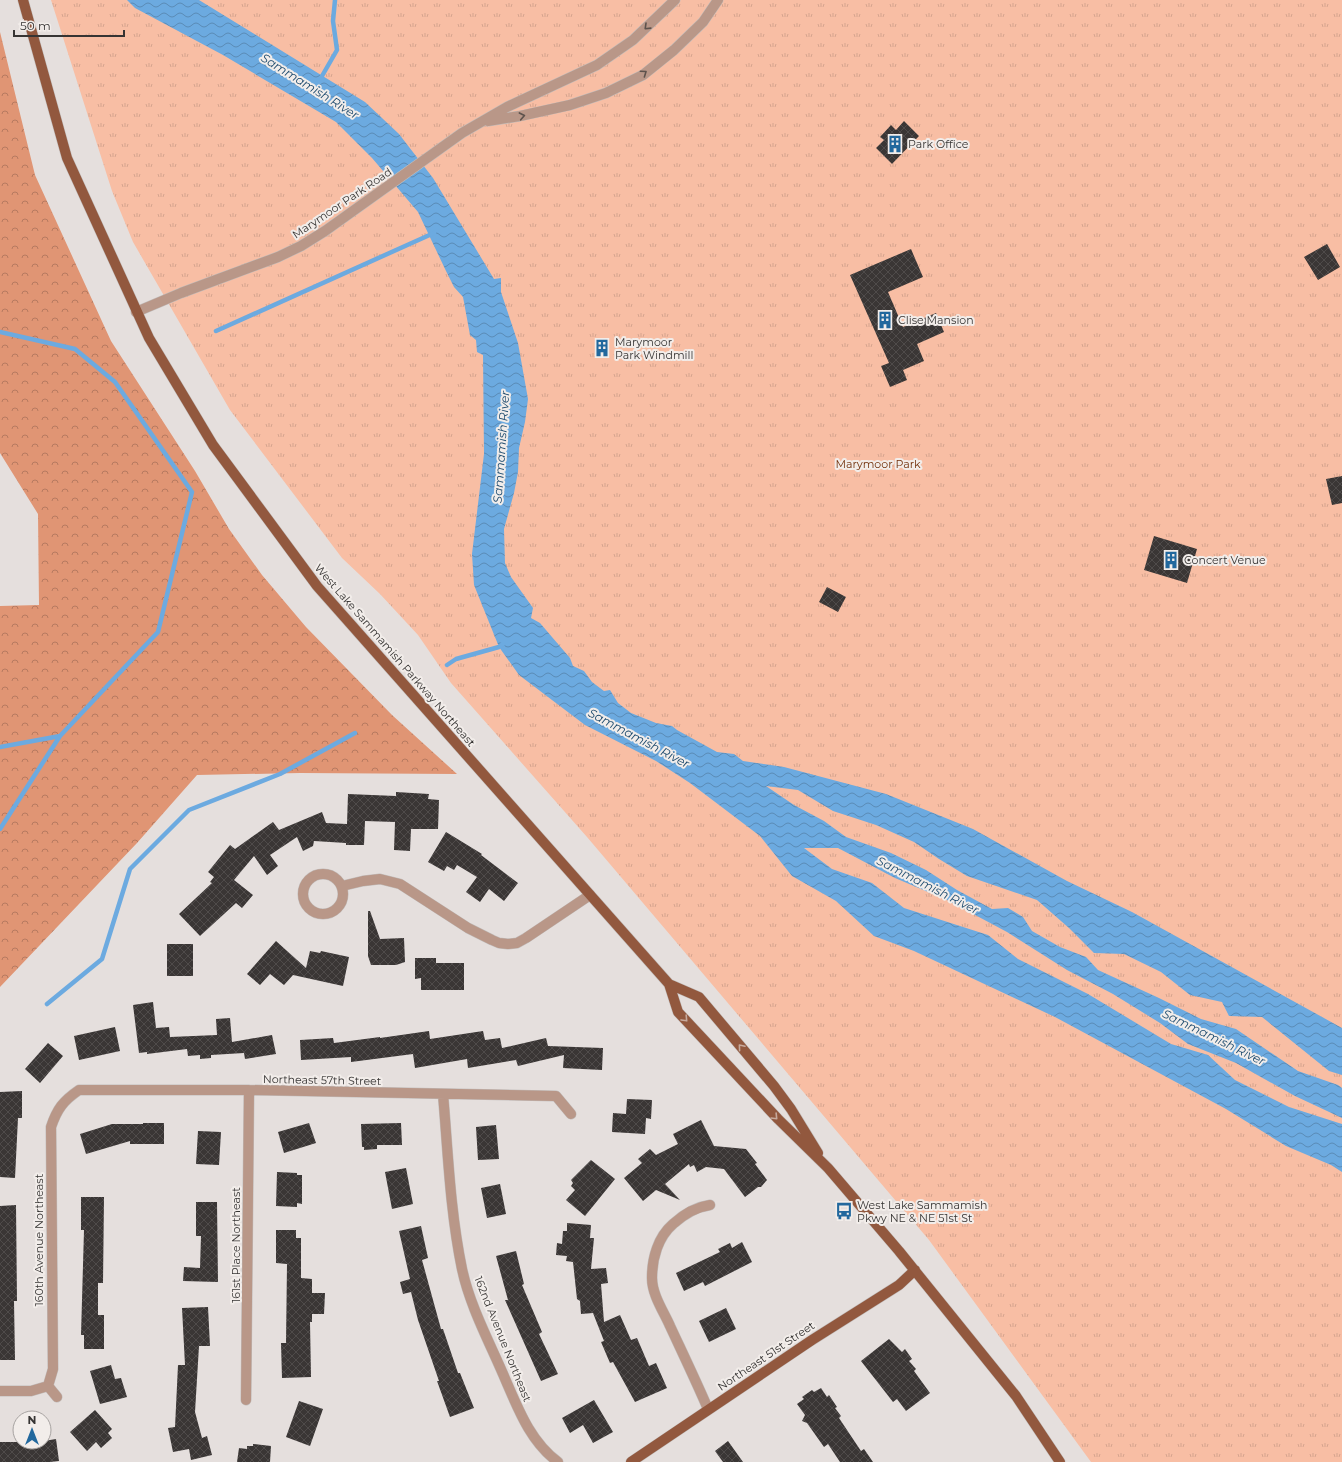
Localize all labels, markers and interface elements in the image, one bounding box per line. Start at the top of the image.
scale bar [14,12,124,38]
text: 50 m [20,18,51,33]
one-way arrow [644,22,652,30]
water label: Sammamish River [258,50,362,122]
one-way arrow [640,70,647,78]
one-way arrow [519,112,525,120]
building icon: Park Office [885,134,905,154]
place label: Park Office [908,137,969,151]
street label: Marymoor Park Road [290,165,394,241]
building icon: Clise Mansion [875,310,895,330]
place label: Clise Mansion [898,313,974,327]
place label: Marymoor Park Windmill [615,335,693,362]
building icon: Marymoor Park Windmill [592,338,612,358]
water label: Sammamish River [490,390,512,504]
park label: Marymoor Park [835,457,921,471]
building icon: Concert Venue [1161,550,1181,570]
place label: Concert Venue [1184,553,1266,567]
street label: West Lake Sammamish Parkway Northeast [312,561,479,750]
water label: Sammamish River [586,705,692,771]
water label: Sammamish River [874,853,982,917]
water label: Sammamish River [1160,1006,1268,1068]
one-way arrow [680,1014,687,1022]
one-way arrow [738,1044,745,1052]
street label: Northeast 57th Street [263,1072,382,1088]
one-way arrow [771,1112,778,1119]
street label: 160th Avenue Northeast [32,1173,46,1306]
street label: 161st Place Northeast [229,1187,243,1303]
place label: West Lake Sammamish Pkwy NE & NE 51st St [857,1198,987,1225]
bus stop icon: West Lake Sammamish Pkwy NE & NE 51st St [834,1201,854,1221]
street label: 162nd Avenue Northeast [471,1274,535,1404]
street label: Northeast 51st Street [715,1318,818,1394]
north arrow [12,1410,52,1450]
text: N [28,1413,36,1427]

